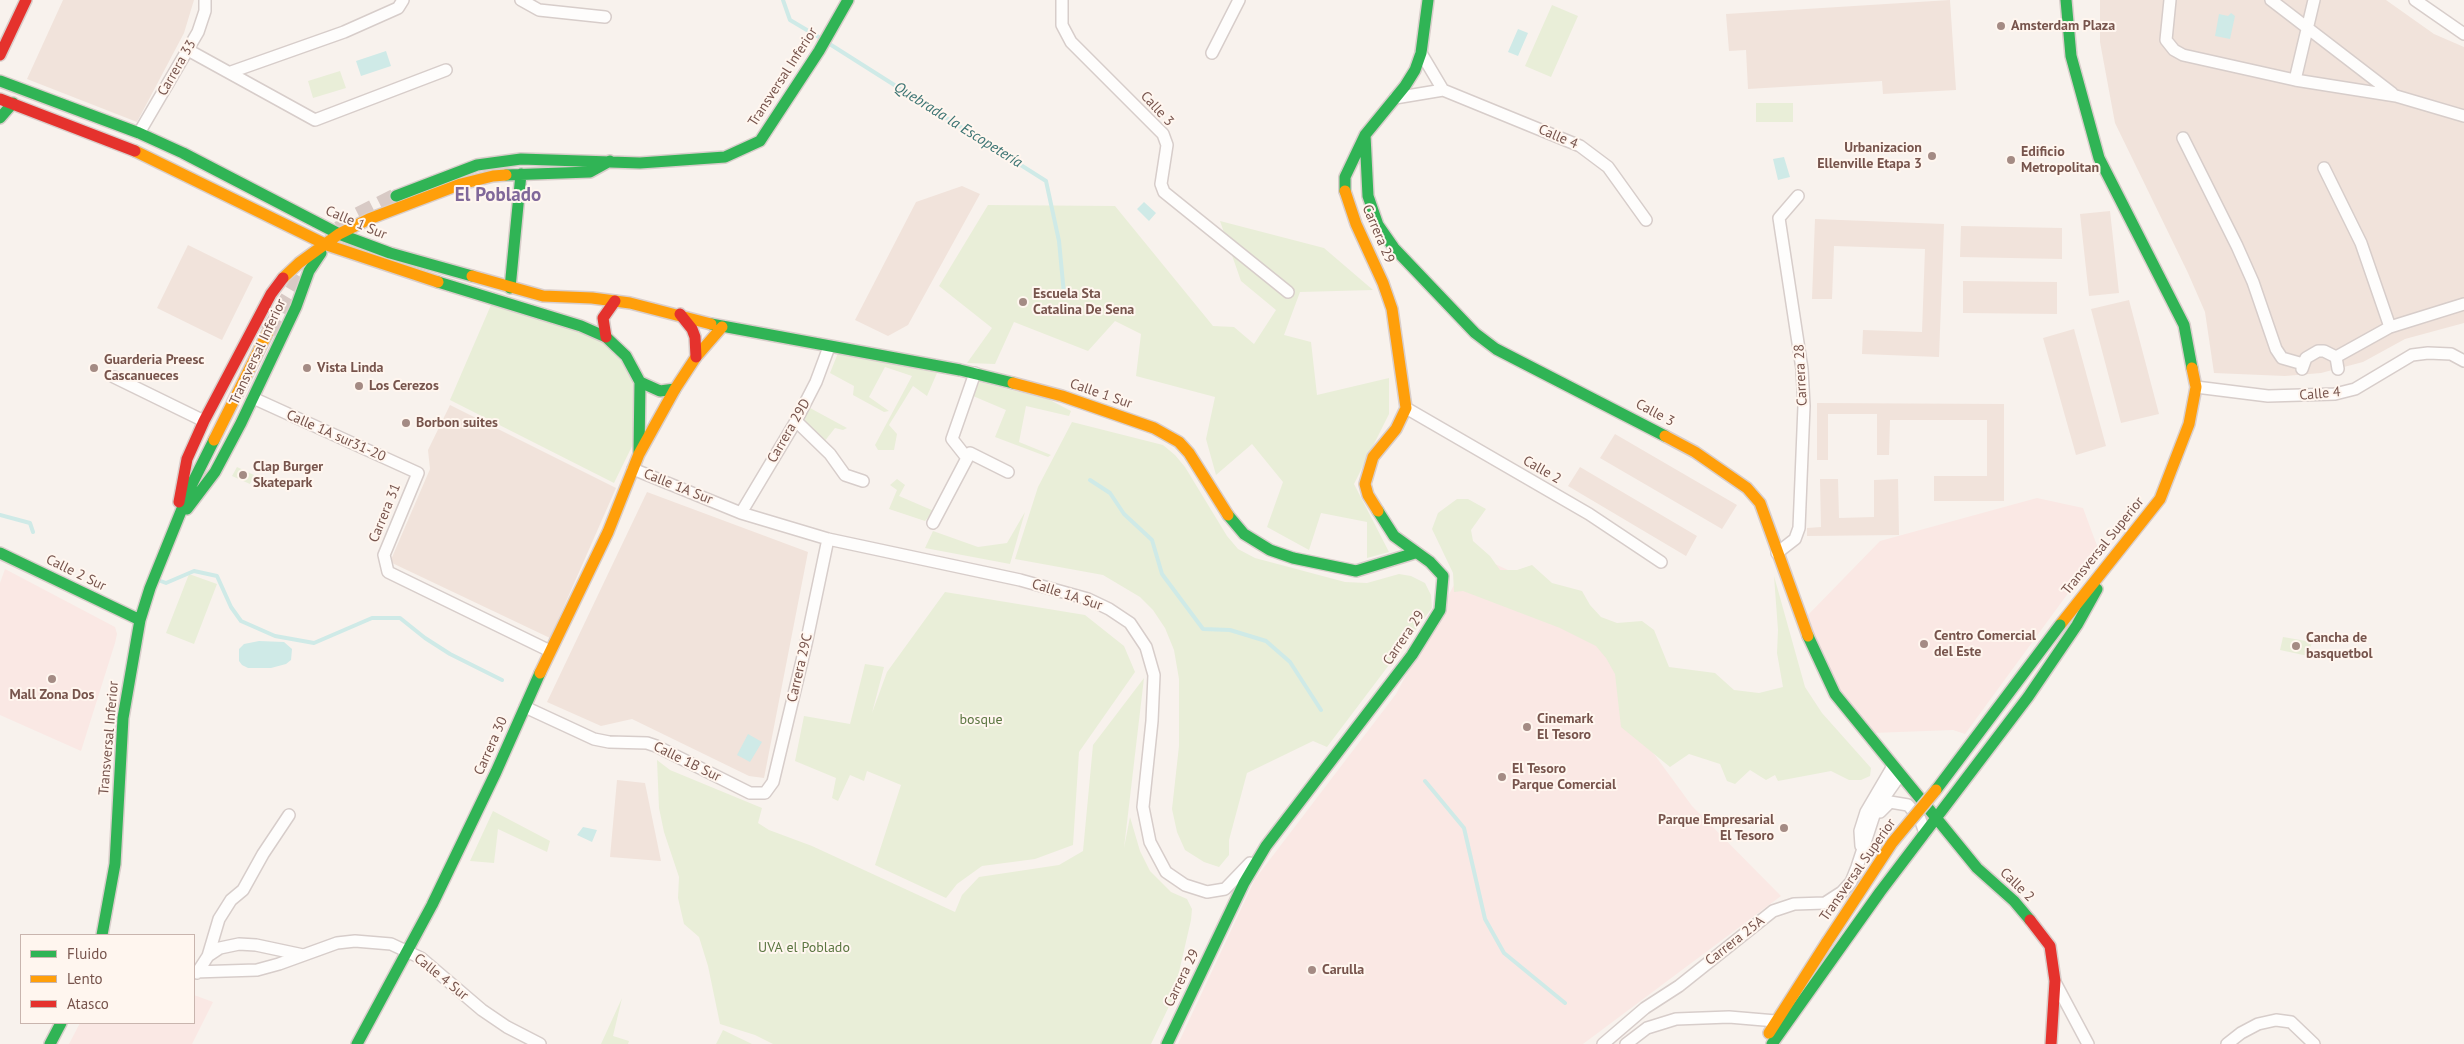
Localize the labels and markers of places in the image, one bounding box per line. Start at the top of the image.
place label: Amsterdam Plaza [2011,18,2115,34]
marker: Amsterdam Plaza [1995,20,2007,32]
place label: Urbanizacion Ellenville Etapa 3 [1817,140,1922,172]
place label: Edificio Metropolitan [2021,144,2099,176]
marker: Urbanizacion Ellenville Etapa 3 [1926,150,1938,162]
marker: Edificio Metropolitan [2005,154,2017,166]
place label: Escuela Sta Catalina De Sena [1033,286,1134,318]
marker: Escuela Sta Catalina De Sena [1017,296,1029,308]
place label: Guarderia Preesc Cascanueces [104,352,204,384]
place label: Vista Linda [317,360,384,376]
marker: Guarderia Preesc Cascanueces [88,362,100,374]
marker: Vista Linda [301,362,313,374]
place label: Los Cerezos [369,378,439,394]
marker: Los Cerezos [353,380,365,392]
place label: Borbon suites [416,415,498,431]
marker: Borbon suites [400,417,412,429]
place label: Clap Burger Skatepark [253,459,323,492]
marker: Clap Burger Skatepark [237,469,249,481]
place label: Centro Comercial del Este [1934,628,2036,660]
place label: Cancha de basquetbol [2306,630,2373,662]
marker: Centro Comercial del Este [1918,638,1930,650]
marker: Cancha de basquetbol [2290,640,2302,652]
marker: Mall Zona Dos [46,673,58,685]
place label: Mall Zona Dos [9,687,95,703]
place label: Cinemark El Tesoro [1537,711,1593,744]
marker: Cinemark El Tesoro [1521,721,1533,733]
place label: El Tesoro Parque Comercial [1512,761,1616,794]
marker: El Tesoro Parque Comercial [1496,771,1508,783]
place label: Parque Empresarial El Tesoro [1658,812,1774,844]
marker: Parque Empresarial El Tesoro [1778,822,1790,834]
place label: Carulla [1322,962,1364,978]
marker: Carulla [1306,964,1318,976]

